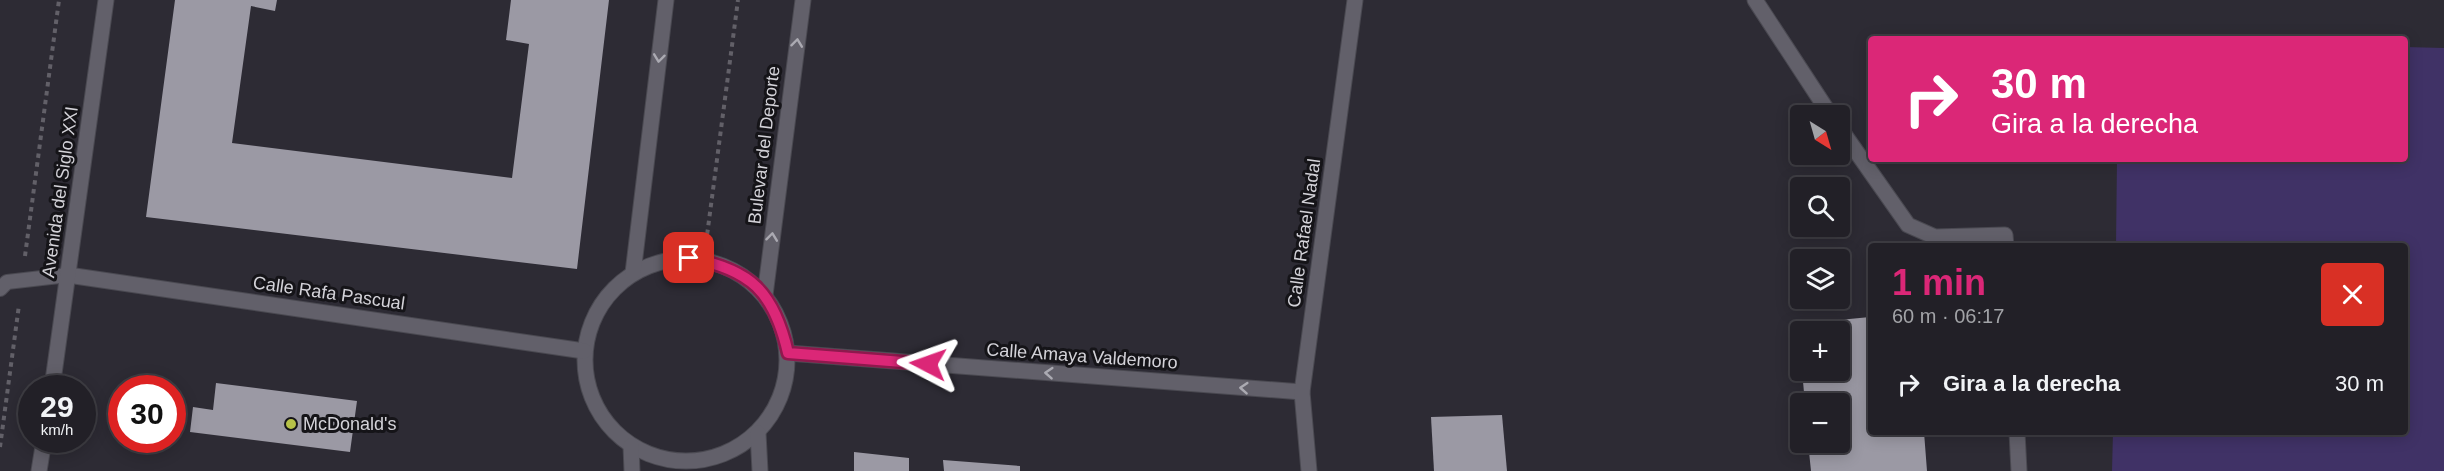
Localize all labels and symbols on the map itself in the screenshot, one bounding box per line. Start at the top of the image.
one-way arrow [790,39,803,48]
one-way arrow [653,54,665,63]
street label: Bulevar del Deporte [744,65,784,225]
street label: Avenida del Siglo XXI [38,105,82,279]
north arrow [1790,105,1850,165]
street label: Calle Rafael Nadal [1284,157,1324,309]
pin [663,232,714,283]
one-way arrow [765,232,777,241]
street label: Calle Rafa Pascual [252,272,406,314]
position arrow [896,332,960,396]
street label: Calle Amaya Valdemoro [986,339,1178,373]
one-way arrow [1045,367,1054,380]
speed limit sign: 30 [108,375,186,453]
one-way arrow [1239,382,1248,395]
place label: McDonald's [303,414,396,434]
marker: McDonald's [284,417,298,431]

